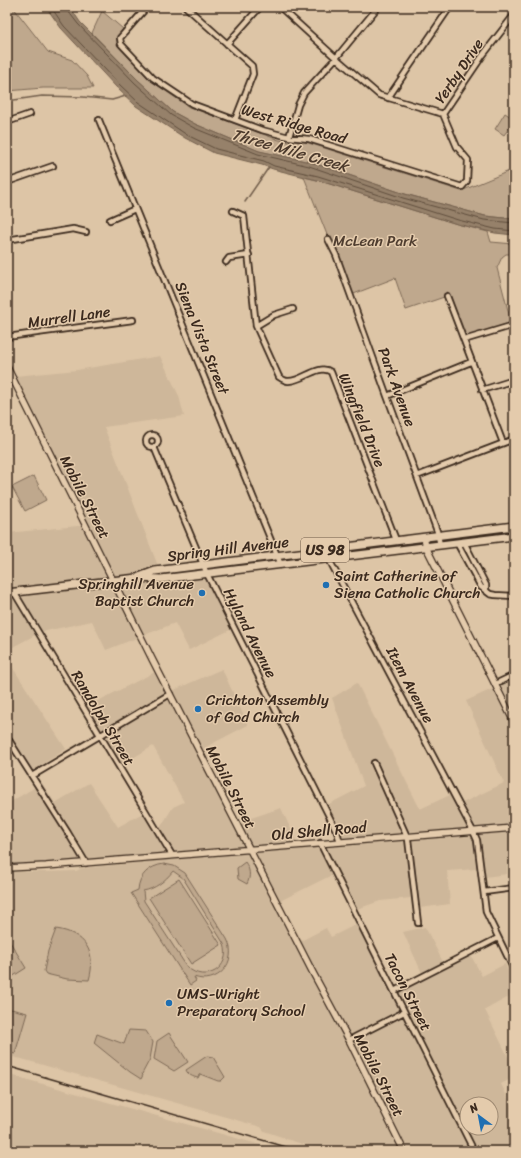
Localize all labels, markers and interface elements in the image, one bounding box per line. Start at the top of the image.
street label: Yerby Drive [428,33,491,109]
street label: West Ridge Road [238,97,351,152]
water label: Three Mile Creek [228,120,354,181]
park label: McLean Park [333,228,418,254]
street label: Siena Vista Street [167,278,237,399]
street label: Murrell Lane [26,298,112,336]
street label: Park Avenue [371,344,424,431]
street label: Wingfield Drive [331,369,393,472]
street label: Mobile Street [53,450,117,544]
street label: Spring Hill Avenue [166,529,291,569]
road number: US 98 [301,538,349,562]
place label: Saint Catherine of Siena Catholic Church [334,563,480,606]
place label: Springhill Avenue Baptist Church [78,571,194,614]
marker: Saint Catherine of Siena Catholic Church [321,580,331,590]
street label: Hyland Avenue [216,583,284,683]
marker: Springhill Avenue Baptist Church [197,588,207,598]
street label: Item Avenue [378,641,441,728]
street label: Randolph Street [64,665,142,771]
place label: Crichton Assembly of God Church [206,687,329,730]
marker: Crichton Assembly of God Church [193,704,203,714]
street label: Mobile Street [199,740,263,834]
street label: Old Shell Road [270,814,369,848]
street label: Tacon Street [377,948,439,1036]
place label: UMS-Wright Preparatory School [177,981,306,1024]
marker: UMS-Wright Preparatory School [164,998,174,1008]
street label: Mobile Street [347,1028,411,1122]
north arrow [459,1096,499,1136]
text: N [465,1098,483,1119]

